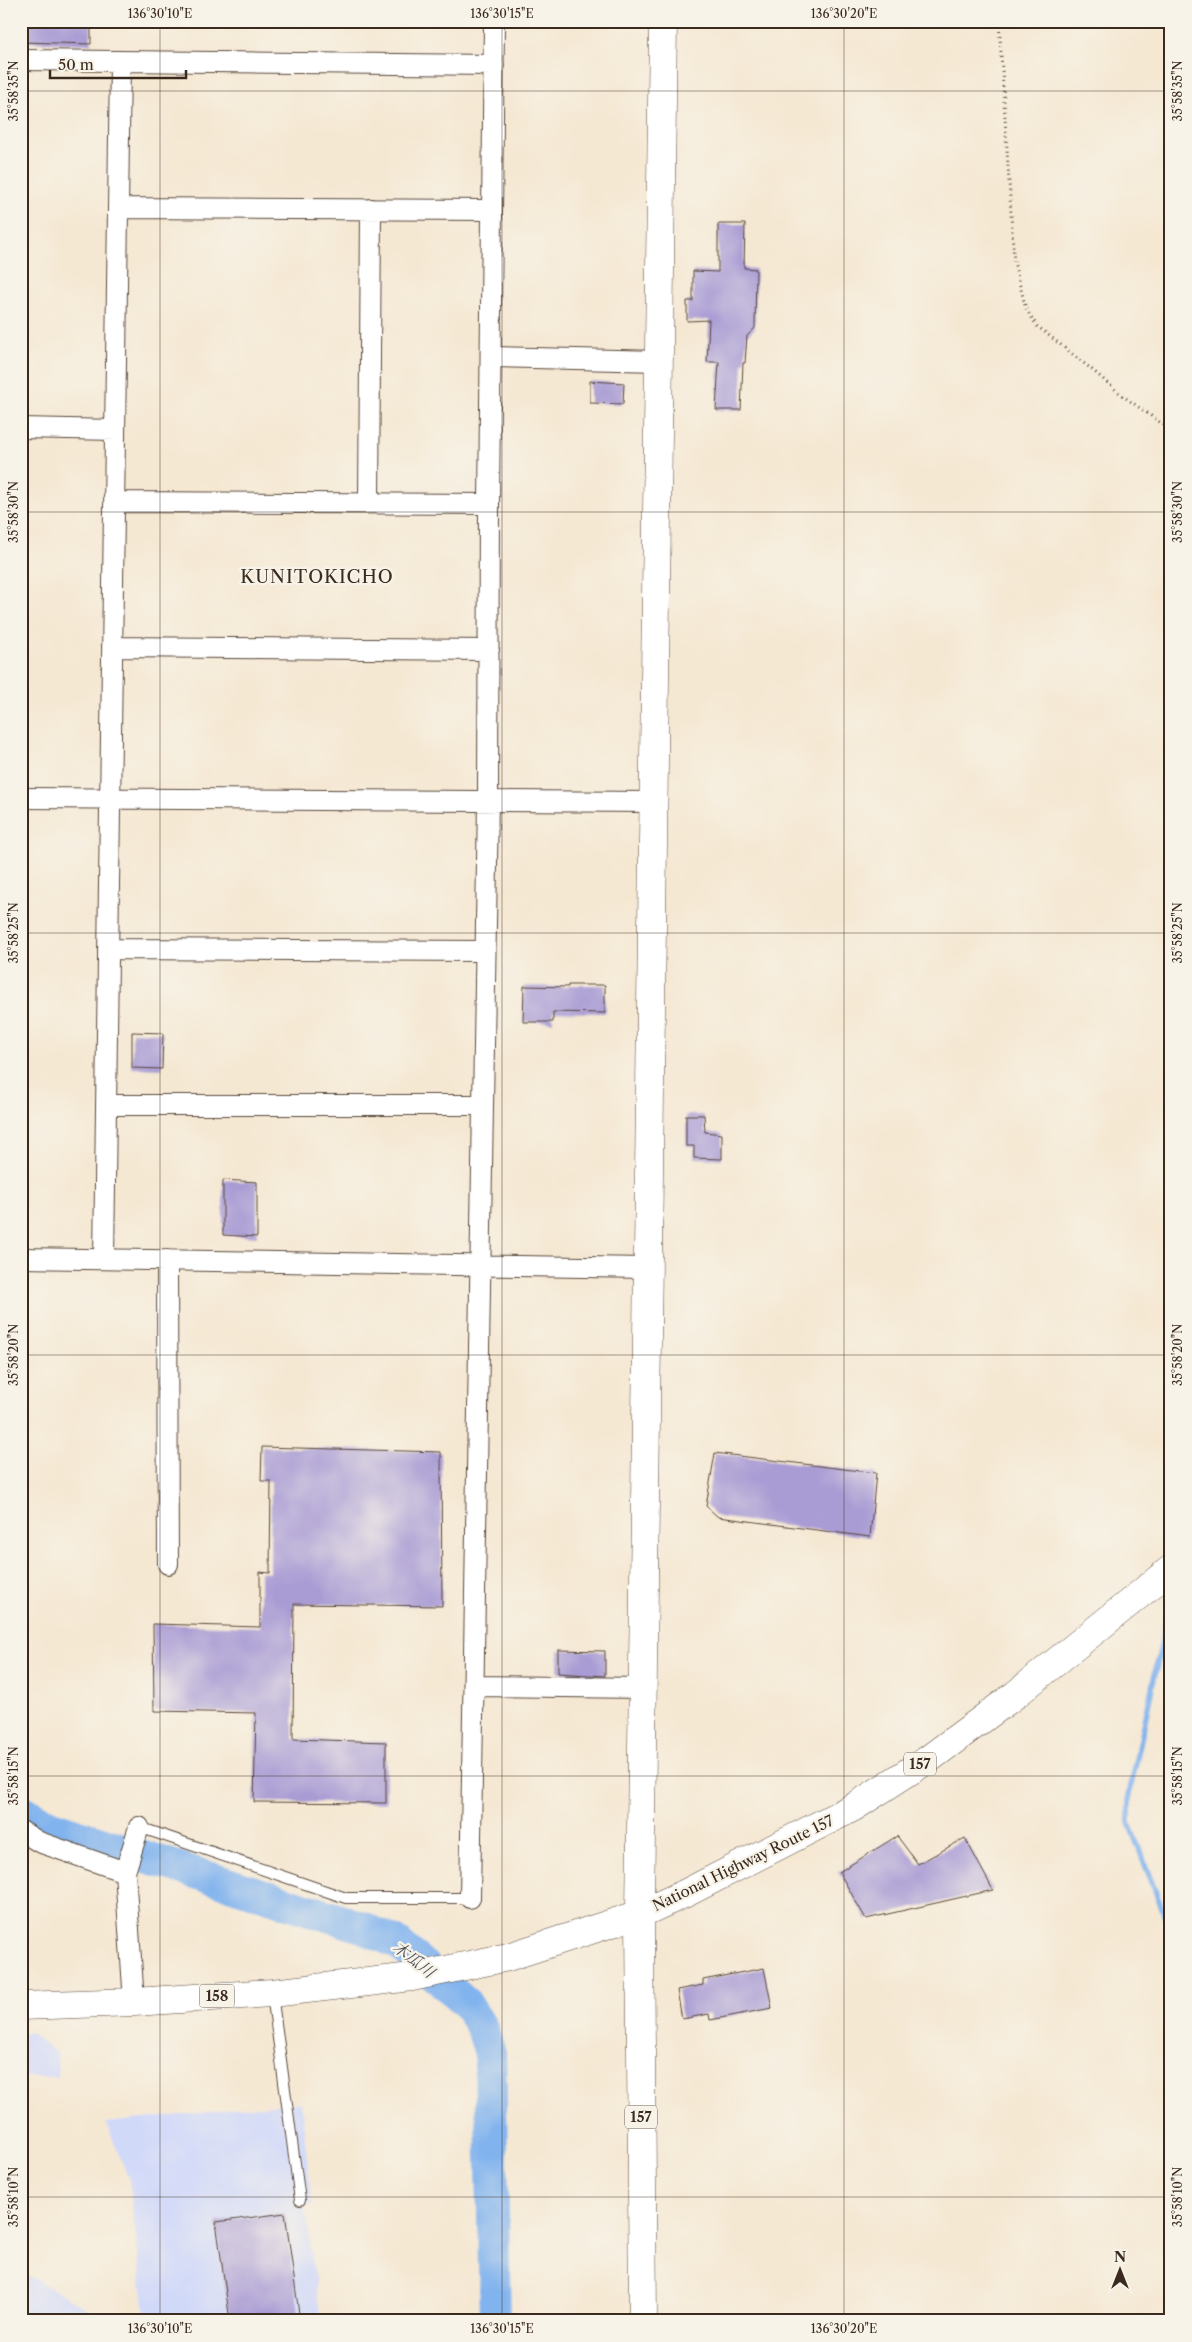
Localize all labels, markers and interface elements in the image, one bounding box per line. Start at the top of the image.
text: 136°30'10"E [128,6,192,21]
text: 136°30'15"E [470,6,534,21]
text: 136°30'20"E [811,6,877,21]
scale bar [50,48,186,80]
text: 50 m [58,55,94,74]
text: 35°58'35"N [6,61,21,121]
text: 35°58'35"N [1170,61,1185,121]
text: 35°58'30"N [6,481,21,543]
text: 35°58'30"N [1170,481,1185,543]
district label: KUNITOKICHO [240,566,394,588]
text: 35°58'25"N [6,902,21,964]
text: 35°58'25"N [1170,902,1185,964]
text: 35°58'20"N [6,1324,21,1386]
text: 35°58'20"N [1170,1324,1185,1386]
text: 35°58'15"N [6,1746,21,1806]
text: 35°58'15"N [1170,1746,1185,1806]
road number: 157 [904,1752,936,1776]
street label: National Highway Route 157 [649,1811,837,1915]
water label: 木瓜川 [389,1936,441,1983]
road number: 158 [200,1984,234,2008]
road number: 157 [625,2106,657,2128]
text: 35°58'10"N [6,2167,21,2227]
text: 35°58'10"N [1170,2167,1185,2227]
north arrow [1094,2244,1144,2294]
text: N [1114,2248,1126,2266]
text: 136°30'10"E [128,2321,192,2336]
text: 136°30'15"E [470,2321,534,2336]
text: 136°30'20"E [811,2321,877,2336]

